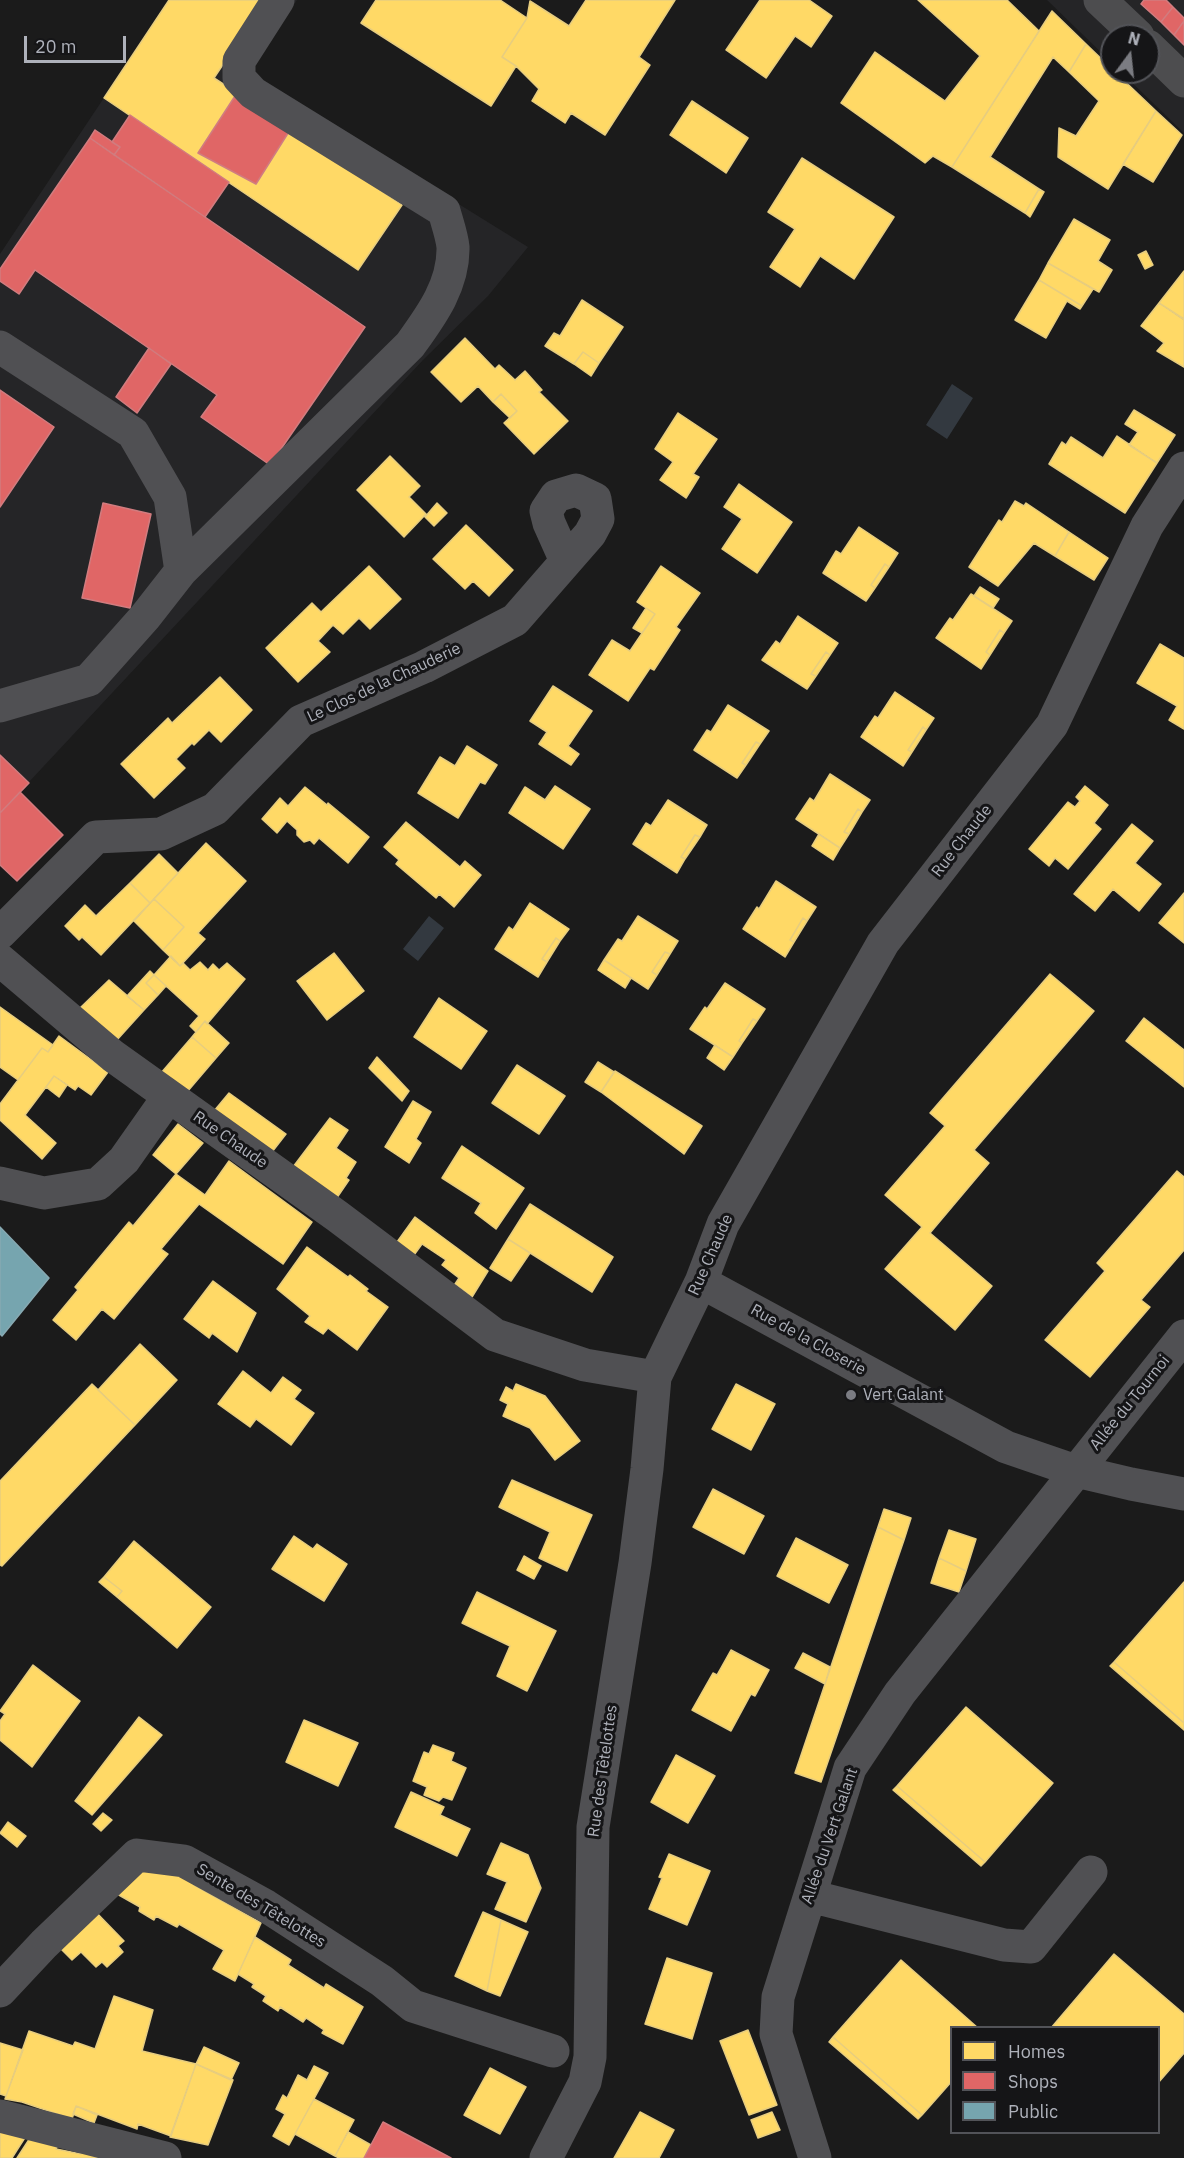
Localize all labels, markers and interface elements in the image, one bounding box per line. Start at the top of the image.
scale bar [27,24,129,62]
north arrow [1100,24,1160,84]
text: N [1126,27,1142,50]
text: 20 m [35,35,77,58]
street label: Le Clos de la Chauderie [304,639,464,727]
street label: Rue Chaude [928,801,996,881]
street label: Rue Chaude [189,1107,271,1173]
street label: Rue Chaude [685,1212,737,1298]
street label: Rue de la Closerie [747,1300,869,1380]
street label: Allée du Tournoi [1086,1352,1174,1454]
place label: Vert Galant [863,1385,944,1405]
marker: Vert Galant [844,1388,858,1402]
street label: Rue des Têtelottes [584,1703,622,1839]
street label: Allée du Vert Galant [798,1765,862,1907]
street label: Sente des Têtelottes [193,1860,329,1952]
legend [950,2026,1160,2134]
text: Homes [1008,2040,1065,2063]
text: Shops [1008,2070,1058,2093]
text: Public [1008,2100,1058,2123]

